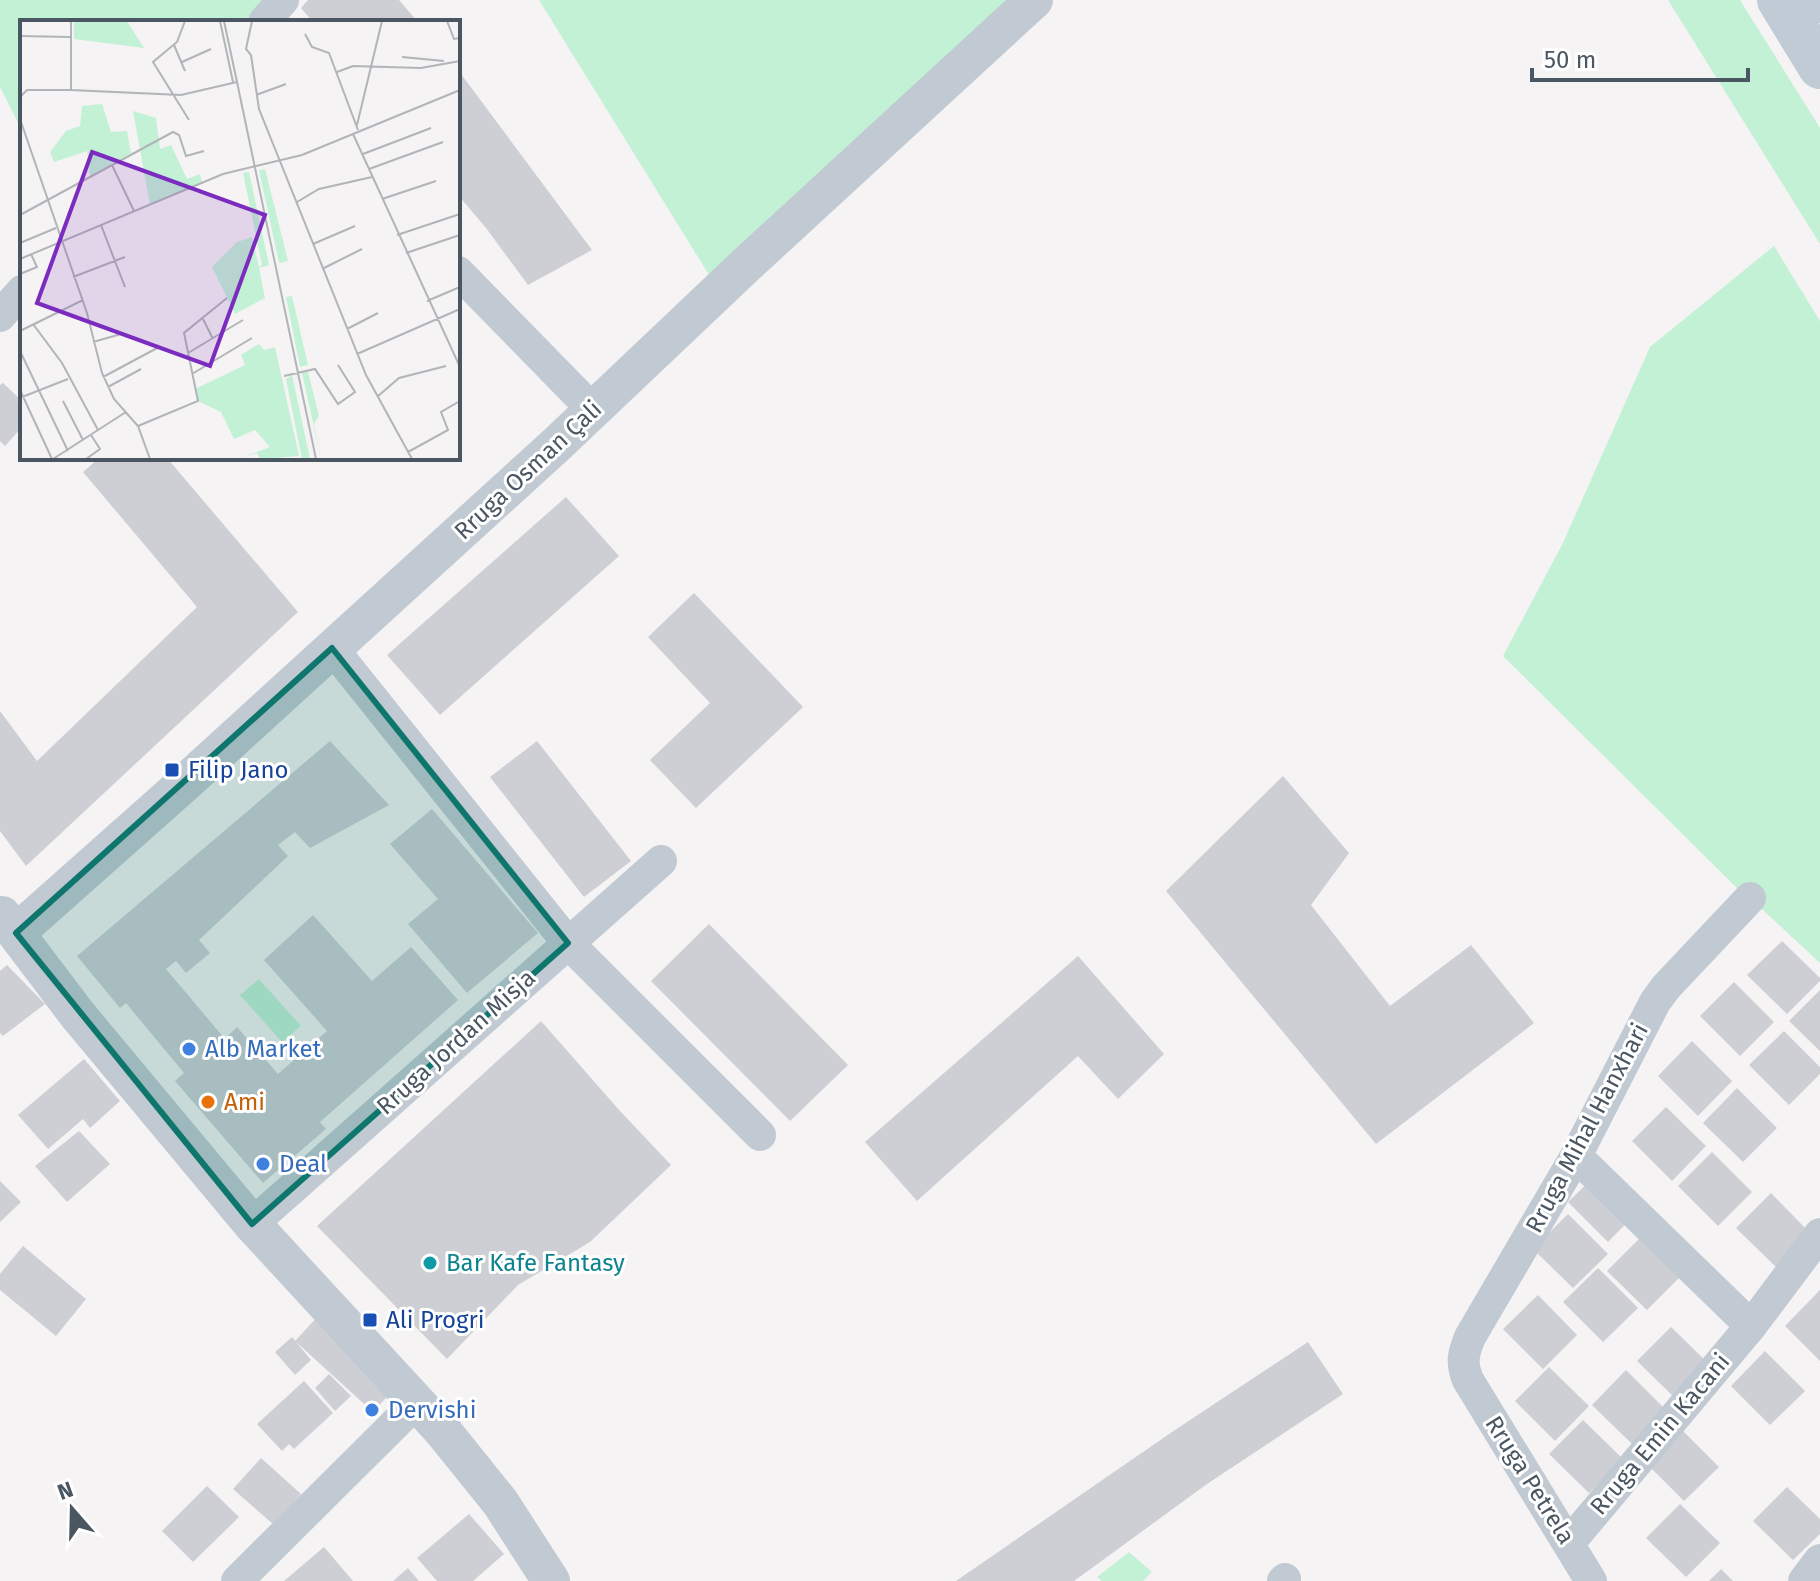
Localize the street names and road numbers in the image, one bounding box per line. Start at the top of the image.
street label: Rruga Osman Çali [449,395,607,545]
street label: Rruga Jordan Misja [371,964,541,1120]
street label: Rruga Mihal Hanxhari [1520,1019,1654,1237]
street label: Rruga Emin Kacani [1584,1348,1736,1520]
street label: Rruga Petrela [1480,1411,1580,1549]

